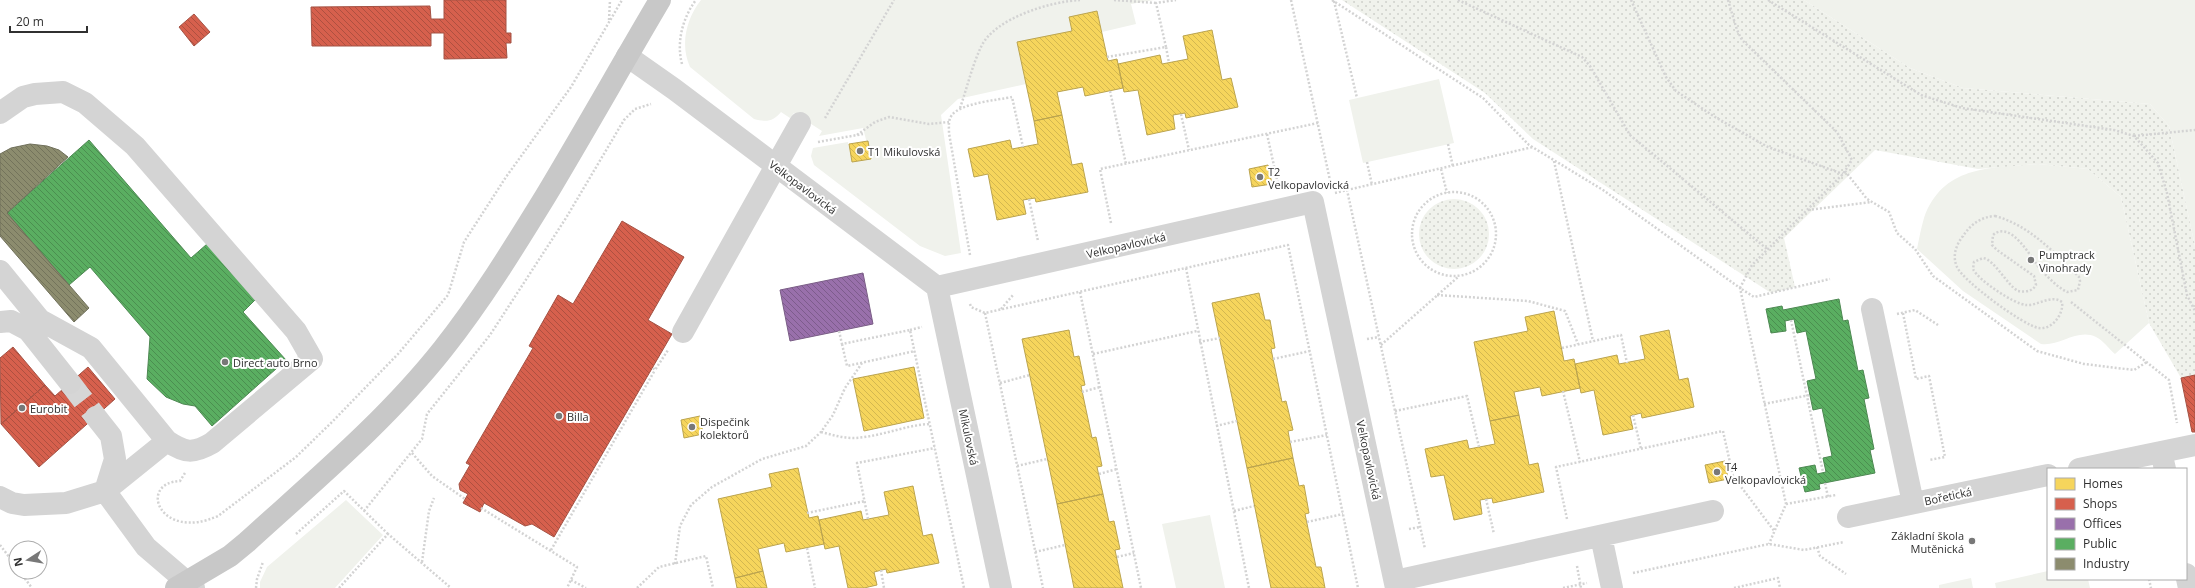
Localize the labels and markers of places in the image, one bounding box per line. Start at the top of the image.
place label: T1 Mikulovská [868,144,940,159]
marker: T1 Mikulovská [855,146,865,156]
place label: T2 Velkopavlovická [1268,164,1349,192]
marker: T2 Velkopavlovická [1255,172,1265,182]
place label: Pumptrack Vinohrady [2039,247,2095,275]
marker: Pumptrack Vinohrady [2026,255,2036,265]
place label: Direct auto Brno [233,355,318,370]
marker: Direct auto Brno [220,357,230,367]
place label: Eurobit [30,401,67,416]
marker: Eurobit [17,403,27,413]
place label: Billa [567,409,589,424]
marker: Billa [554,411,564,421]
place label: Dispečink kolektorů [700,414,750,442]
marker: Dispečink kolektorů [687,422,697,432]
place label: T4 Velkopavlovická [1725,459,1806,487]
marker: T4 Velkopavlovická [1712,467,1722,477]
place label: Základní škola Mutěnická [1891,528,1964,556]
marker: Základní škola Mutěnická [1967,536,1977,546]

